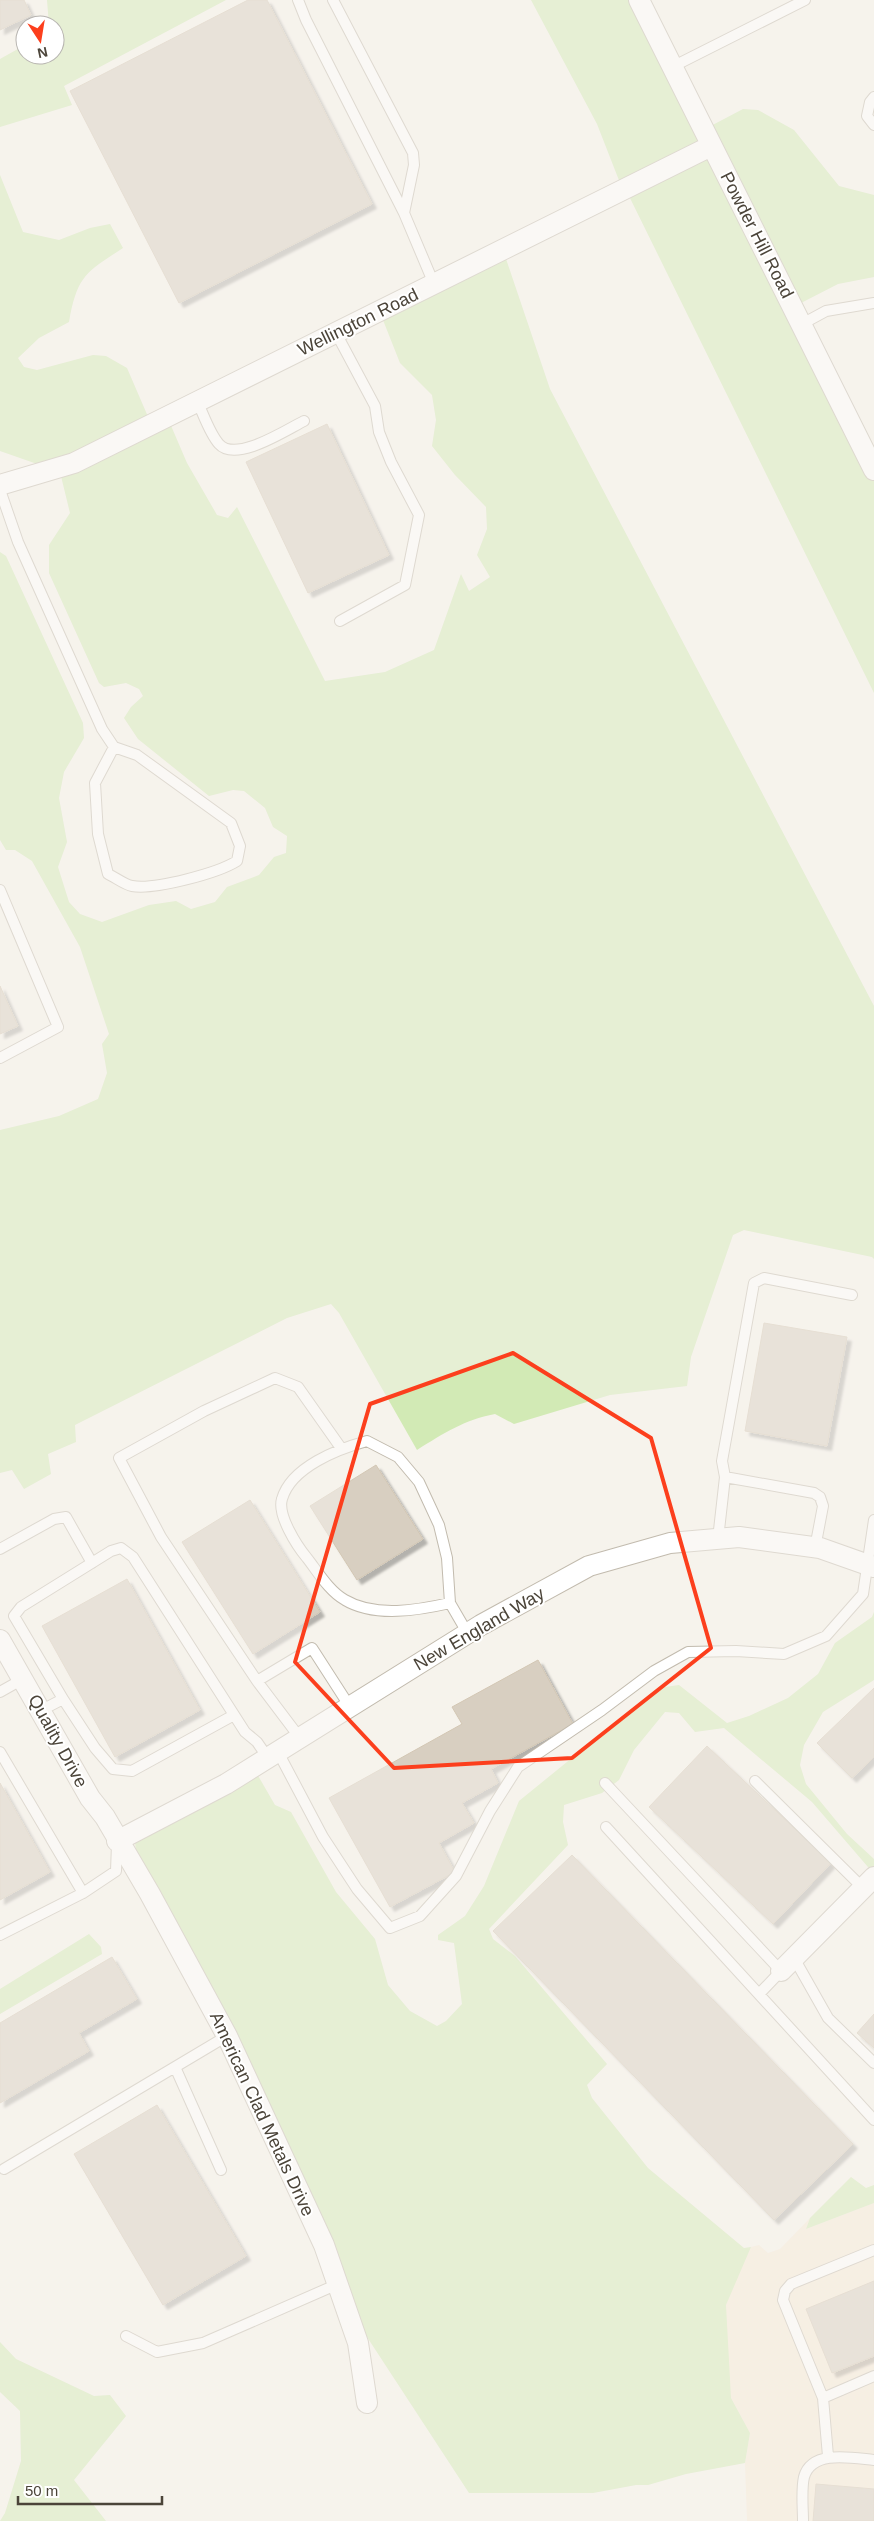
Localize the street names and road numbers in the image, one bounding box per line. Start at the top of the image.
street label: Powder Hill Road [717,169,797,301]
street label: Wellington Road [294,284,422,360]
street label: New England Way [410,1583,548,1675]
street label: Quality Drive [24,1691,92,1791]
street label: American Clad Metals Drive [206,2009,318,2219]

